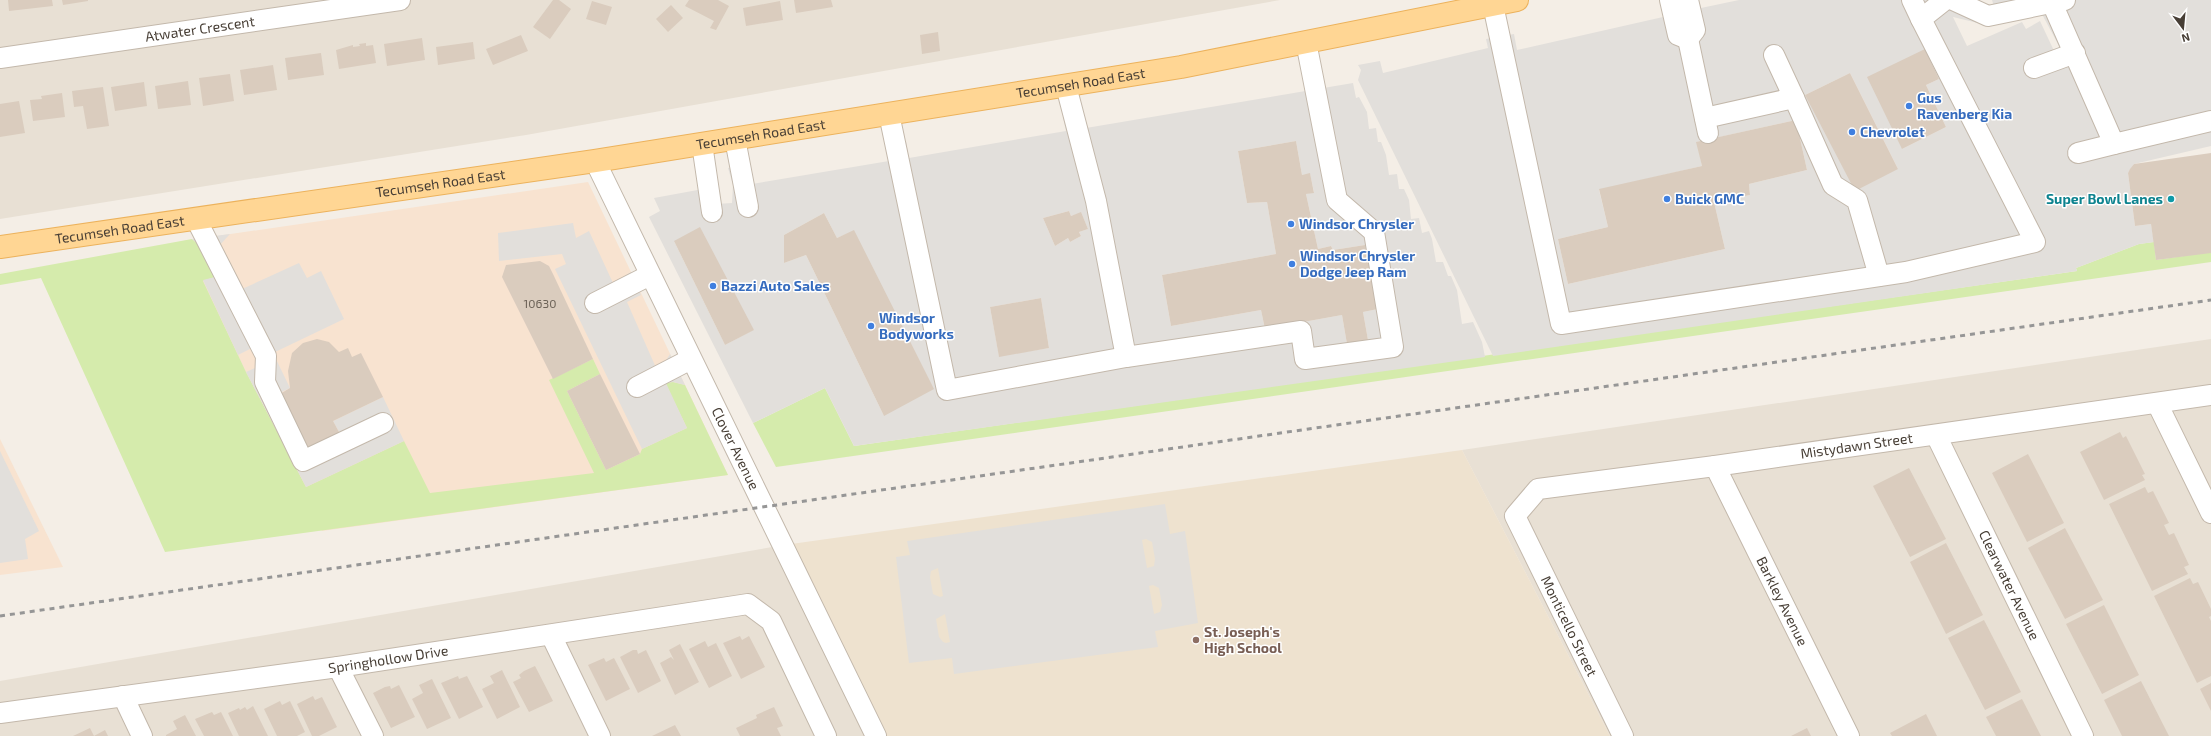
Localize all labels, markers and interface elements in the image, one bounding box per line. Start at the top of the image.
north arrow [2163,8,2203,48]
street label: Atwater Crescent [144,12,256,45]
text: N [2180,31,2192,45]
street label: Tecumseh Road East [1015,64,1146,101]
place label: Gus Ravenberg Kia [1917,89,2012,122]
marker: Gus Ravenberg Kia [1904,101,1914,111]
street label: Tecumseh Road East [695,115,826,153]
place label: Chevrolet [1860,123,1925,140]
marker: Chevrolet [1847,127,1857,137]
street label: Tecumseh Road East [375,165,506,201]
place label: Buick GMC [1675,190,1744,207]
place label: Super Bowl Lanes [2046,190,2163,207]
marker: Buick GMC [1662,194,1672,204]
marker: Super Bowl Lanes [2166,194,2176,204]
street label: Tecumseh Road East [54,211,185,247]
place label: Windsor Chrysler [1299,215,1414,232]
marker: Windsor Chrysler [1286,219,1296,229]
place label: Windsor Chrysler Dodge Jeep Ram [1300,247,1415,280]
marker: Windsor Chrysler Dodge Jeep Ram [1287,259,1297,269]
place label: Bazzi Auto Sales [721,277,830,294]
marker: Bazzi Auto Sales [708,281,718,291]
house number: 10630 [524,296,556,310]
place label: Windsor Bodyworks [879,309,954,342]
marker: Windsor Bodyworks [866,321,876,331]
street label: Clover Avenue [709,404,763,492]
street label: Mistydawn Street [1799,429,1914,462]
street label: Clearwater Avenue [1976,527,2044,643]
street label: Barkley Avenue [1753,554,1812,649]
street label: Monticello Street [1538,573,1601,679]
place label: St. Joseph's High School [1204,623,1282,656]
marker: St. Joseph's High School [1191,635,1201,645]
street label: Springhollow Drive [327,641,449,676]

